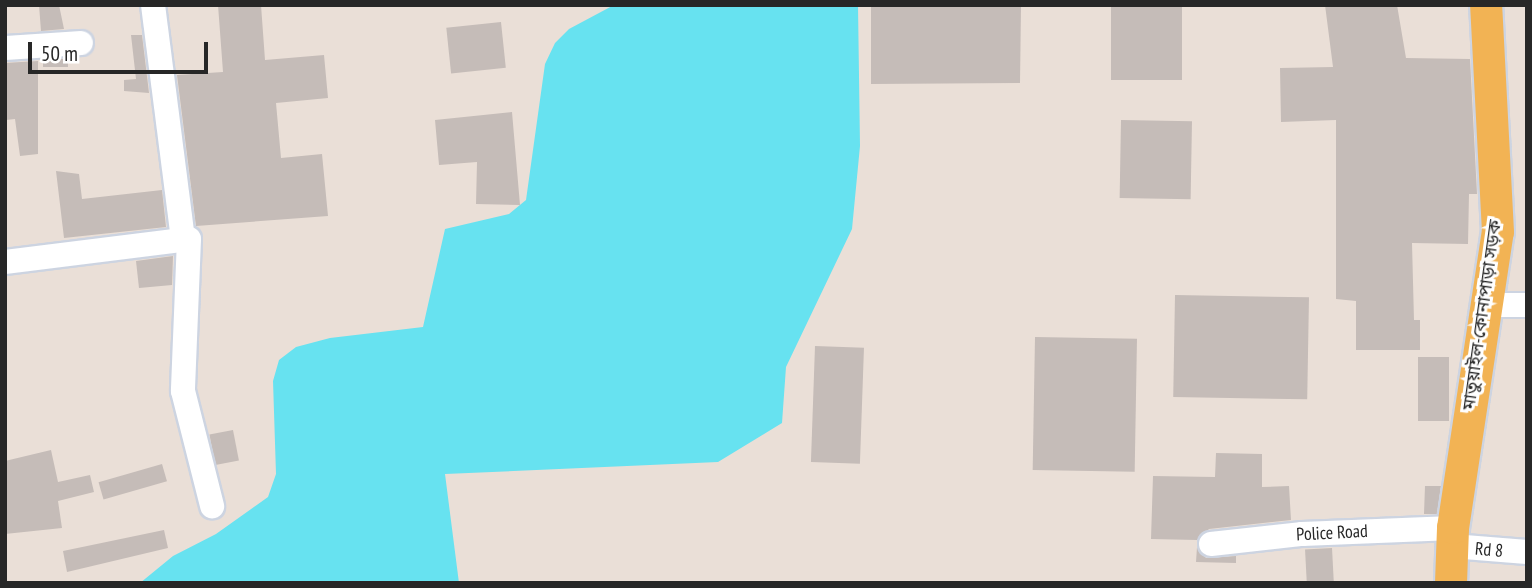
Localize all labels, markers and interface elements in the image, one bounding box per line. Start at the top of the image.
scale bar [32,28,212,72]
text: 50 m [41,40,78,67]
street label: মাতুয়াইল-কোনাপাড়া সড়ক [1458,219,1506,411]
street label: Police Road [1296,520,1368,546]
street label: Rd 8 [1474,538,1504,562]

